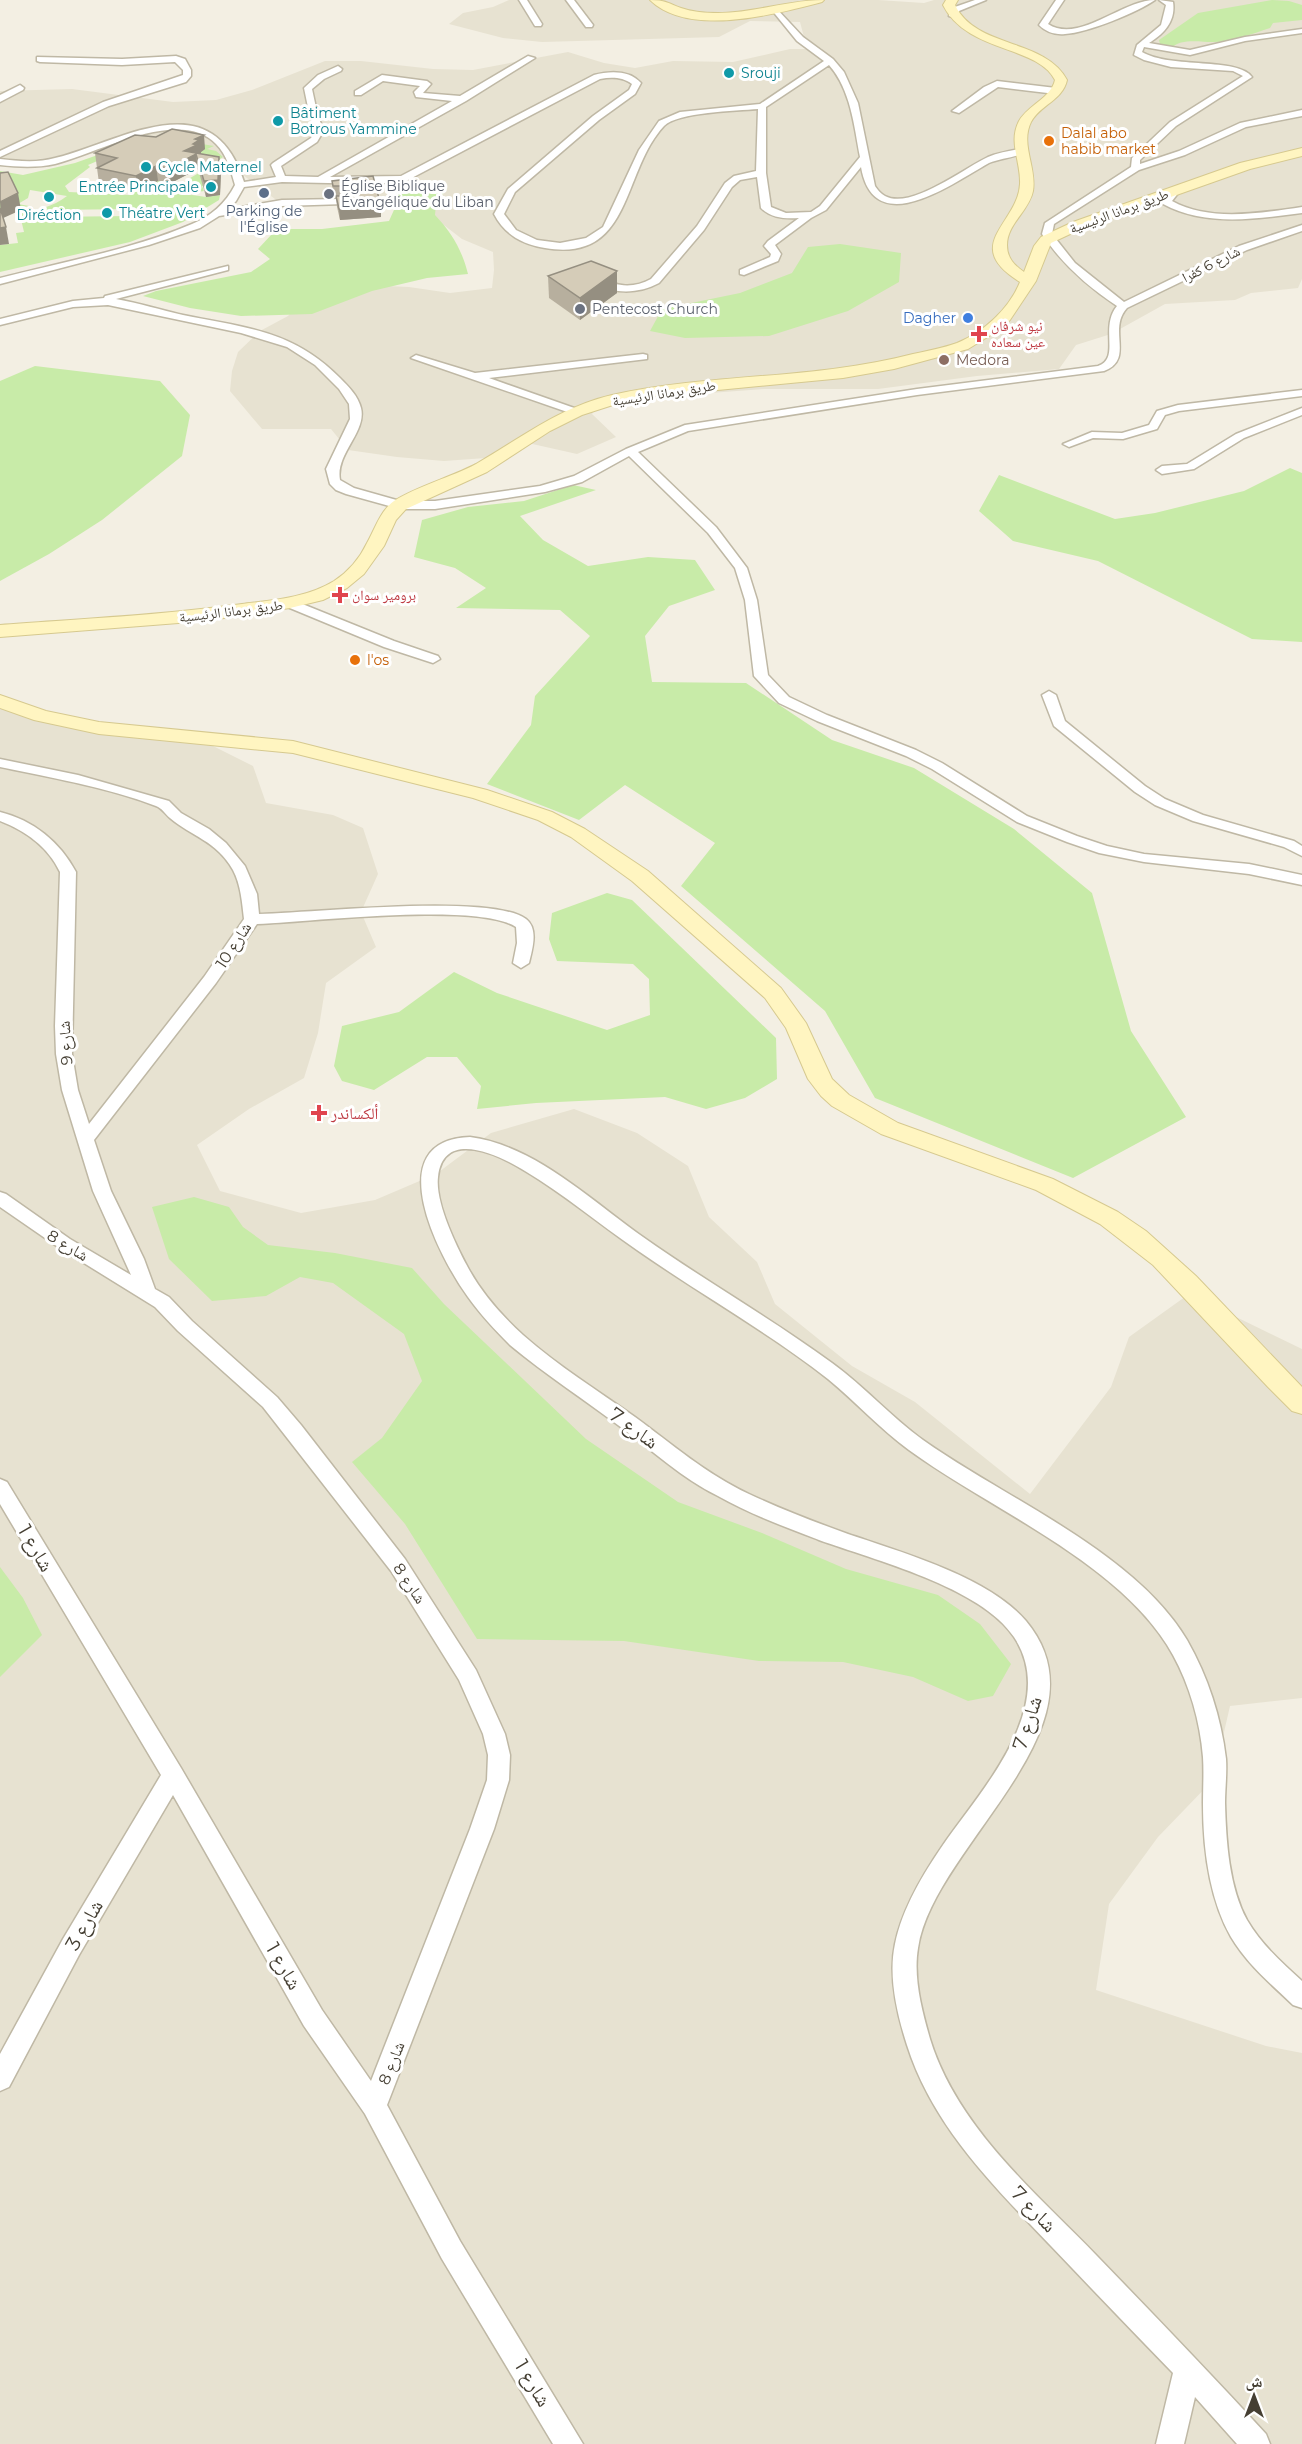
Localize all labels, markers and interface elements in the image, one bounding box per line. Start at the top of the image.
place label: Srouji [741,64,781,82]
marker: Srouji [722,66,736,80]
place label: Bâtiment Botrous Yammine [290,104,417,138]
marker: Bâtiment Botrous Yammine [271,114,285,128]
place label: Dalal abo habib market [1061,124,1156,158]
marker: Dalal abo habib market [1042,134,1056,148]
place label: Cycle Maternel [158,158,262,176]
marker: Cycle Maternel [139,160,153,174]
place label: Église Biblique Évangélique du Liban [341,177,494,211]
place label: Entrée Principale [79,178,199,196]
marker: Entrée Principale [204,180,218,194]
street label: طريق برمانا الرئيسية [1067,185,1171,238]
marker: Parking de l'Église [257,186,271,200]
marker: Église Biblique Évangélique du Liban [322,187,336,201]
marker: Diréction [42,190,56,204]
place label: Parking de l'Église [226,202,302,236]
place label: Théatre Vert [119,204,206,222]
place label: Diréction [17,206,81,224]
marker: Théatre Vert [100,206,114,220]
street label: شارع 6 كفرا [1179,242,1243,287]
place label: Pentecost Church [592,300,718,318]
marker: Pentecost Church [573,302,587,316]
place label: Dagher [903,309,956,327]
marker: Dagher [961,311,975,325]
place label: نيو شرفان عين سعاده [991,317,1045,351]
marker: نيو شرفان عين سعاده [972,327,986,341]
place label: Medora [956,351,1009,369]
marker: Medora [937,353,951,367]
street label: طريق برمانا الرئيسية [611,376,717,411]
place label: برومير سوان [352,586,416,604]
marker: برومير سوان [333,588,347,602]
street label: طريق برمانا الرئيسية [178,596,284,627]
place label: l'os [367,651,389,669]
marker: l'os [348,653,362,667]
street label: شارع 10 [212,919,256,972]
street label: شارع 9 [54,1020,78,1066]
place label: ألكساندر [330,1104,378,1123]
marker: ألكساندر [312,1106,326,1120]
street label: شارع 8 [43,1226,92,1266]
street label: شارع 7 [604,1402,663,1455]
street label: شارع 1 [12,1520,59,1576]
street label: شارع 8 [388,1559,430,1608]
street label: شارع 7 [1007,1693,1048,1753]
street label: شارع 3 [60,1895,109,1955]
street label: شارع 1 [260,1938,307,1994]
street label: شارع 8 [374,2039,410,2088]
street label: شارع 7 [1006,2181,1062,2238]
street label: شارع 1 [509,2355,556,2411]
north arrow [1224,2366,1284,2426]
text: ش [1246,2372,1263,2391]

